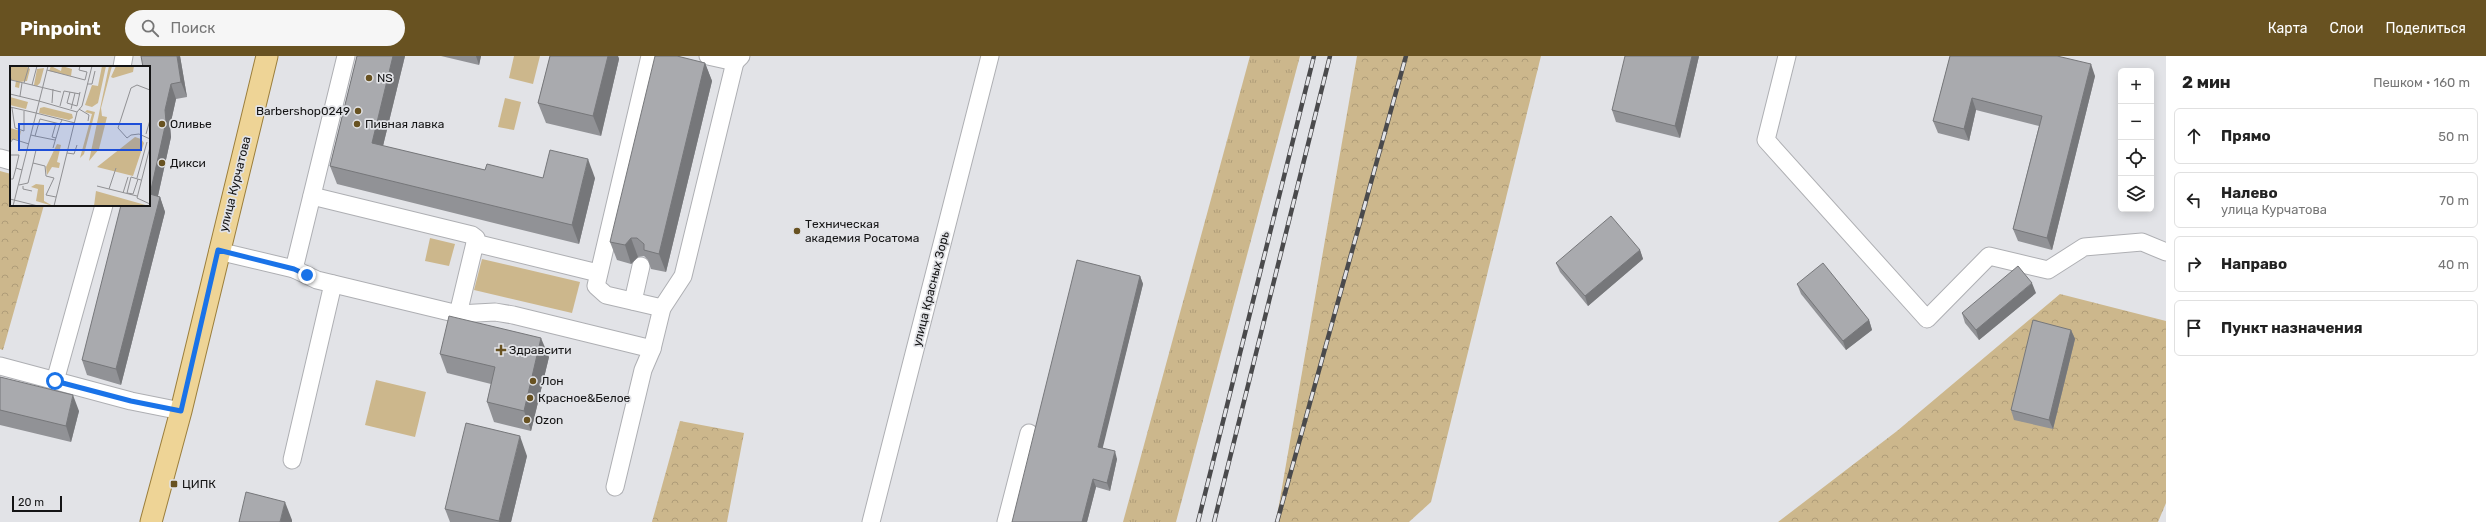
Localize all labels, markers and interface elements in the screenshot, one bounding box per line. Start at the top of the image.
search box [125,10,405,46]
text: Pinpoint [20,17,101,40]
icon: search [139,17,161,39]
text: Поиск [171,19,215,37]
text: Карта [2268,20,2308,37]
text: Слои [2330,20,2364,37]
text: Поделиться [2386,20,2466,37]
inset map [10,66,150,206]
map controls [2118,68,2154,212]
button: + [2118,68,2154,104]
place label: NS [377,71,393,85]
text: 2 мин [2182,72,2231,92]
marker: NS [364,73,374,83]
text: Пешком · 160 m [2373,75,2470,90]
place label: Barbershop0249 [256,104,350,118]
button: − [2118,104,2154,140]
marker: Barbershop0249 [353,106,363,116]
place label: Оливье [170,117,212,131]
place label: Пивная лавка [365,117,444,131]
marker: Оливье [157,119,167,129]
marker: Пивная лавка [352,119,362,129]
icon: ahead [2183,125,2205,147]
text: Прямо [2221,127,2271,145]
text: 50 m [2438,129,2469,144]
street label: улица Курчатова [216,135,254,233]
button: locate [2118,140,2154,176]
place label: Дикси [170,156,206,170]
marker: Дикси [157,158,167,168]
button: layers [2118,176,2154,212]
text: Налево [2221,184,2278,202]
icon: left [2183,189,2205,211]
text: 70 m [2439,193,2469,208]
text: улица Курчатова [2221,202,2327,217]
place label: Техническая академия Росатома [805,217,919,245]
marker: Техническая академия Росатома [792,226,802,236]
street label: улица Красных Зорь [910,230,952,348]
icon: right [2183,253,2205,275]
text: Направо [2221,255,2287,273]
text: 40 m [2438,257,2469,272]
route end [298,266,316,284]
icon: arrive [2183,317,2205,339]
text: Пункт назначения [2221,319,2363,337]
place label: Здравсити [509,343,572,357]
marker: Здравсити [496,345,506,355]
route start [46,372,64,390]
place label: Лон [541,374,564,388]
marker: Лон [528,376,538,386]
place label: Красное&Белое [538,391,631,405]
marker: Красное&Белое [525,393,535,403]
place label: Ozon [535,413,563,427]
marker: Ozon [522,415,532,425]
place label: ЦИПК [182,477,216,491]
marker: ЦИПК [169,479,179,489]
scale bar [12,494,62,513]
text: 20 m [18,496,44,509]

